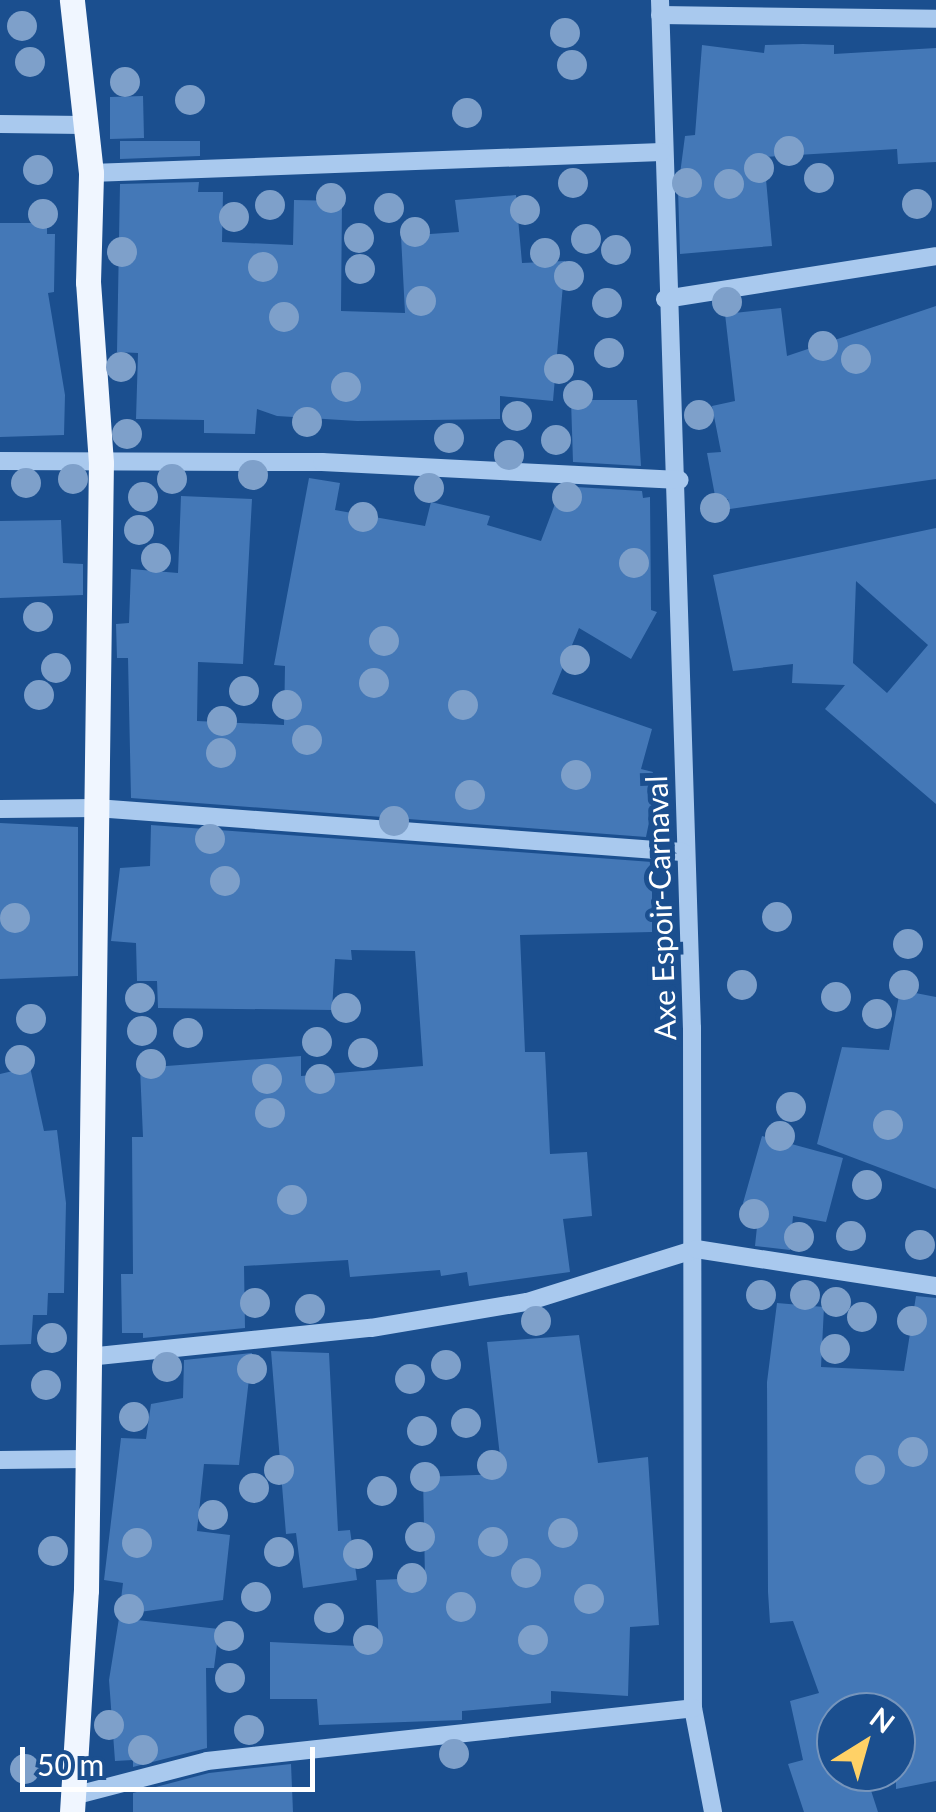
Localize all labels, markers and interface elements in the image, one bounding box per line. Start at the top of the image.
street label: Axe Espoir-Carnaval [637,775,683,1041]
north arrow [816,1692,916,1792]
text: N [864,1700,902,1740]
scale bar [25,1727,320,1789]
text: 50 m [37,1746,104,1782]

